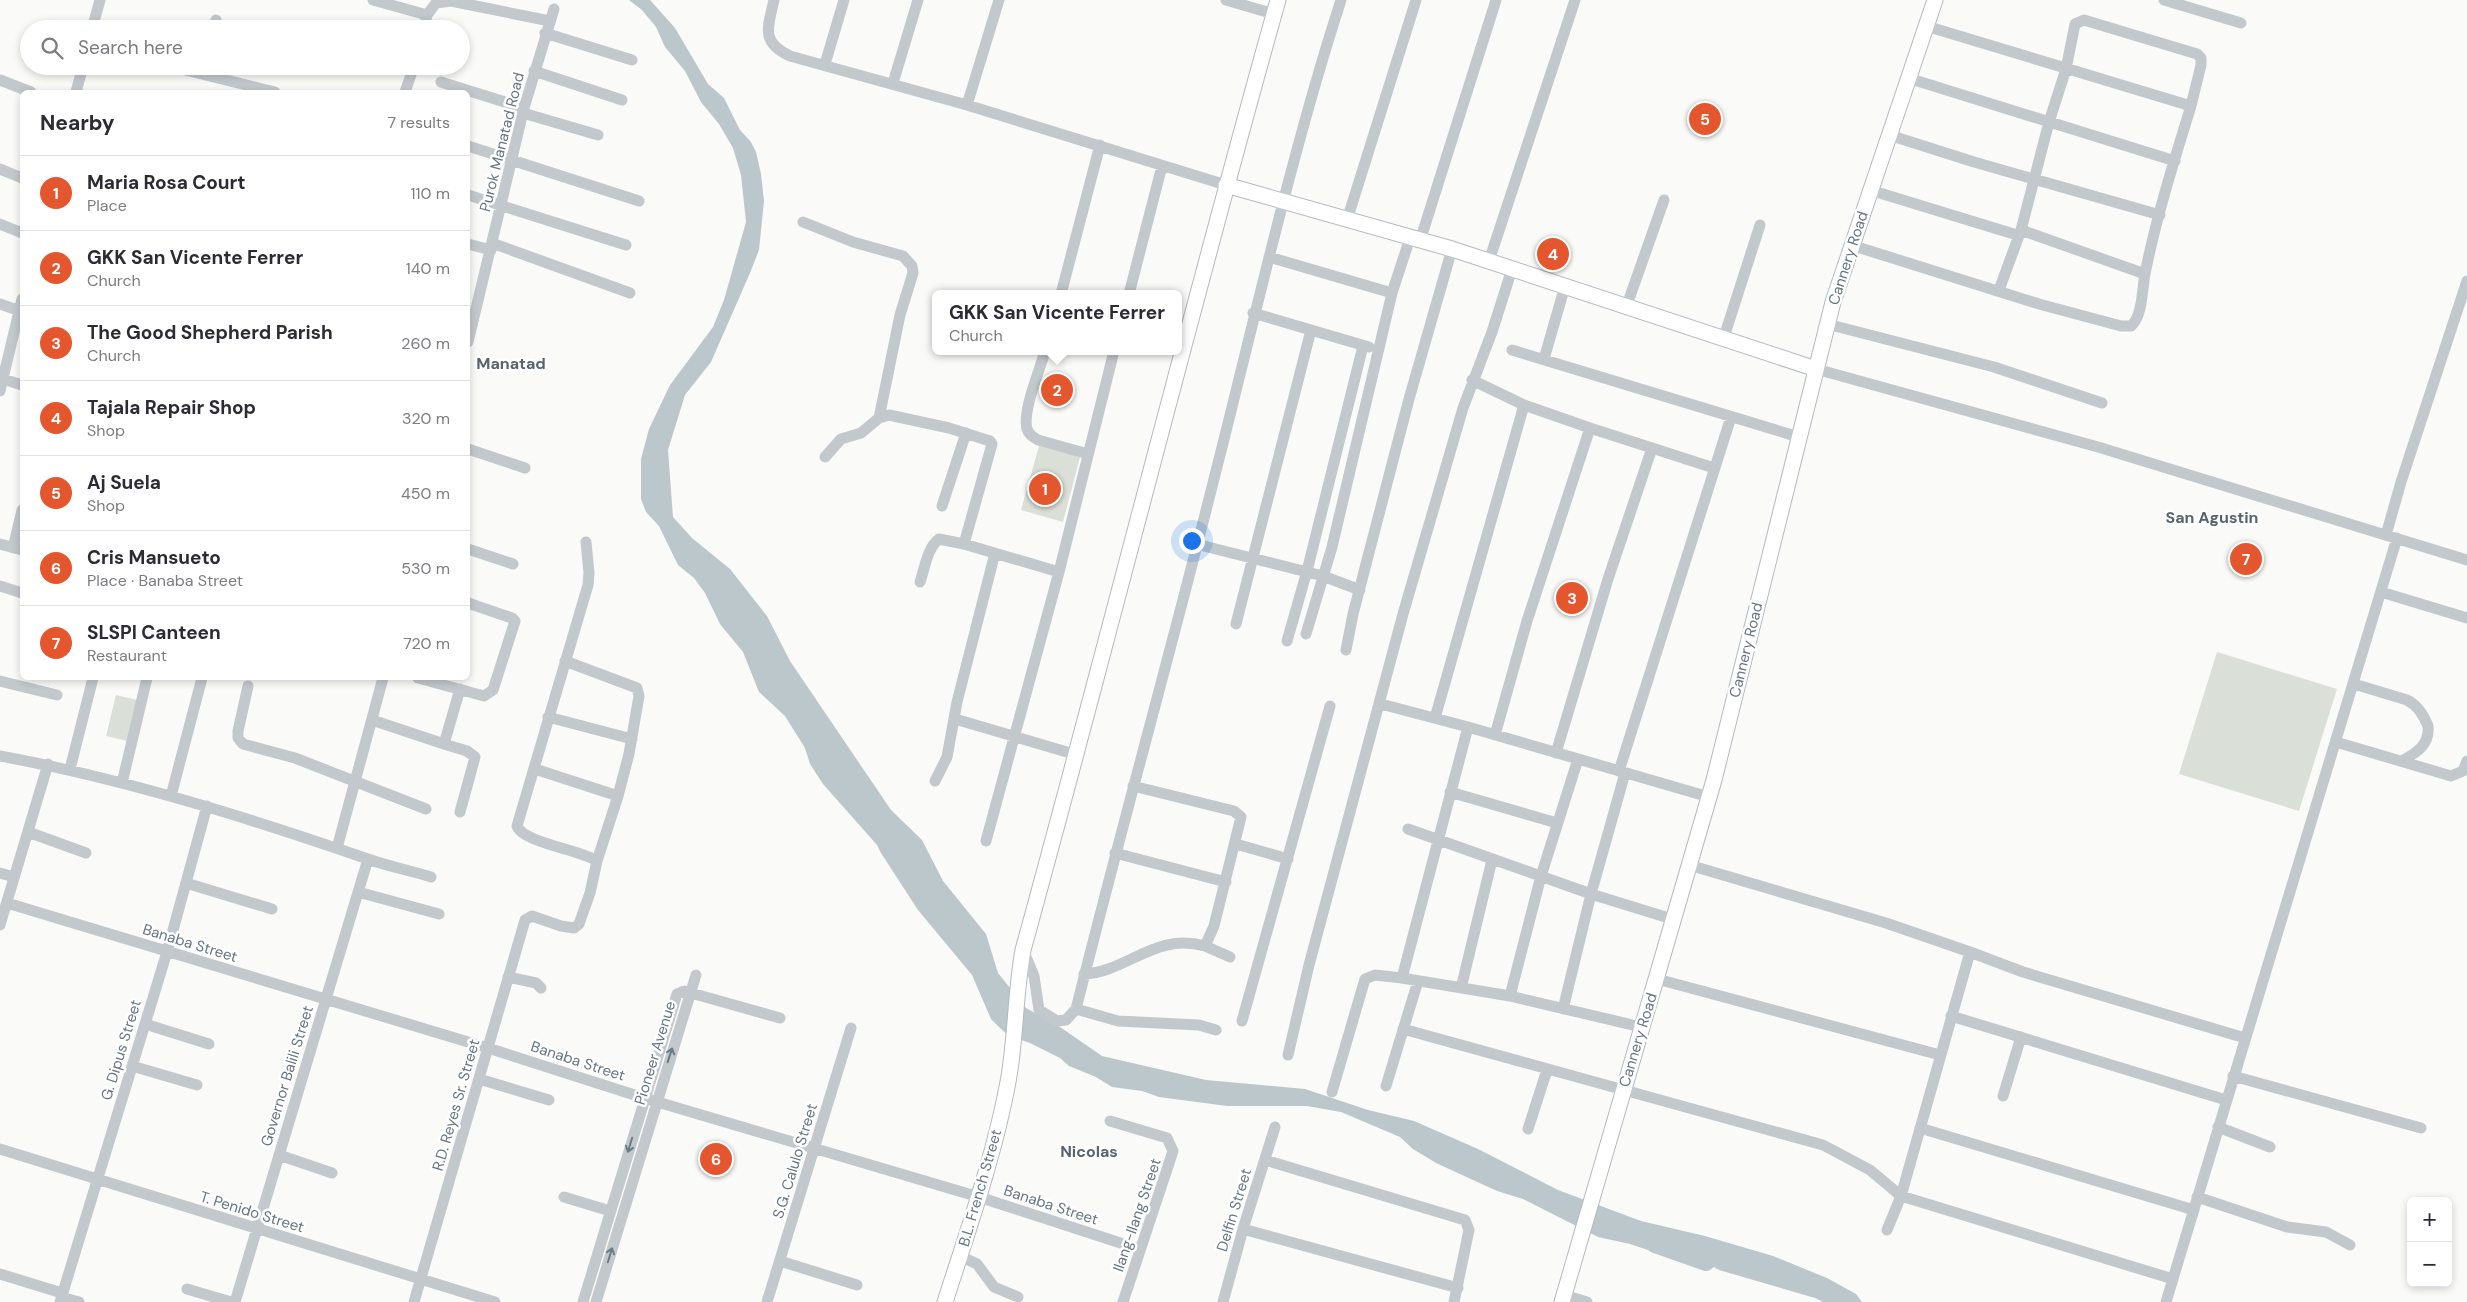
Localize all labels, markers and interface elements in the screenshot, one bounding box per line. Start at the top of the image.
search box [20,20,470,75]
icon: search [38,34,66,62]
text: Search here [78,35,183,60]
street label: Purok Manatad Road [475,70,529,214]
pin: 5 [1689,100,1721,138]
text: Nearby [40,109,114,137]
text: 7 results [387,112,450,133]
text: Maria Rosa Court [87,170,246,195]
text: 1 [53,183,59,204]
text: 110 m [411,183,450,204]
text: Place [87,195,127,216]
street label: Cannery Road [1823,209,1873,307]
pin: 4 [1537,235,1569,273]
text: GKK San Vicente Ferrer [87,245,303,270]
text: 2 [51,258,61,279]
text: 140 m [406,258,450,279]
text: Church [87,270,141,291]
popup [932,290,1182,355]
text: GKK San Vicente Ferrer [949,300,1165,325]
text: The Good Shepherd Parish [87,320,333,345]
text: Church [949,325,1003,346]
text: 3 [51,333,61,354]
text: 260 m [401,333,450,354]
text: Church [87,345,141,366]
district label: Manatad [476,353,546,374]
pin: 2 [1041,371,1073,409]
text: Tajala Repair Shop [87,395,256,420]
text: 4 [51,408,61,429]
text: 320 m [402,408,450,429]
text: Shop [87,420,125,441]
text: Aj Suela [87,470,161,495]
pin: 1 [1029,470,1061,508]
text: 5 [51,483,61,504]
text: 450 m [401,483,450,504]
text: Shop [87,495,125,516]
district label: San Agustin [2166,507,2258,528]
your location [1179,528,1205,554]
pin: 7 [2230,540,2262,578]
text: Cris Mansueto [87,545,221,570]
text: 6 [51,558,61,579]
text: 530 m [401,558,450,579]
text: Place · Banaba Street [87,570,243,591]
pin: 3 [1556,579,1588,617]
street label: Cannery Road [1725,600,1767,700]
text: SLSPI Canteen [87,620,221,645]
text: 7 [52,633,60,654]
text: 720 m [403,633,450,654]
text: Restaurant [87,645,167,666]
street label: Banaba Street [140,919,240,967]
street label: Cannery Road [1614,990,1662,1090]
street label: G. Dipus Street [96,997,146,1103]
street label: Pioneer Avenue [630,999,680,1107]
street label: Governor Balili Street [256,1003,318,1149]
street label: Banaba Street [528,1036,628,1086]
street label: R.D. Reyes Sr. Street [428,1037,484,1173]
one-way arrow [666,1048,676,1064]
street label: S.G. Calulo Street [768,1101,822,1221]
street label: B.L. French Street [954,1127,1006,1249]
one-way arrow [625,1137,635,1153]
pin: 6 [700,1140,732,1178]
district label: Nicolas [1060,1141,1118,1162]
street label: Ilang-Ilang Street [1108,1156,1166,1274]
street label: Delfin Street [1212,1166,1256,1254]
street label: Banaba Street [1001,1180,1101,1230]
street label: T. Penido Street [197,1187,307,1237]
map controls [2407,1197,2452,1287]
button: + [2407,1197,2452,1242]
button: − [2407,1242,2452,1287]
one-way arrow [605,1248,615,1264]

